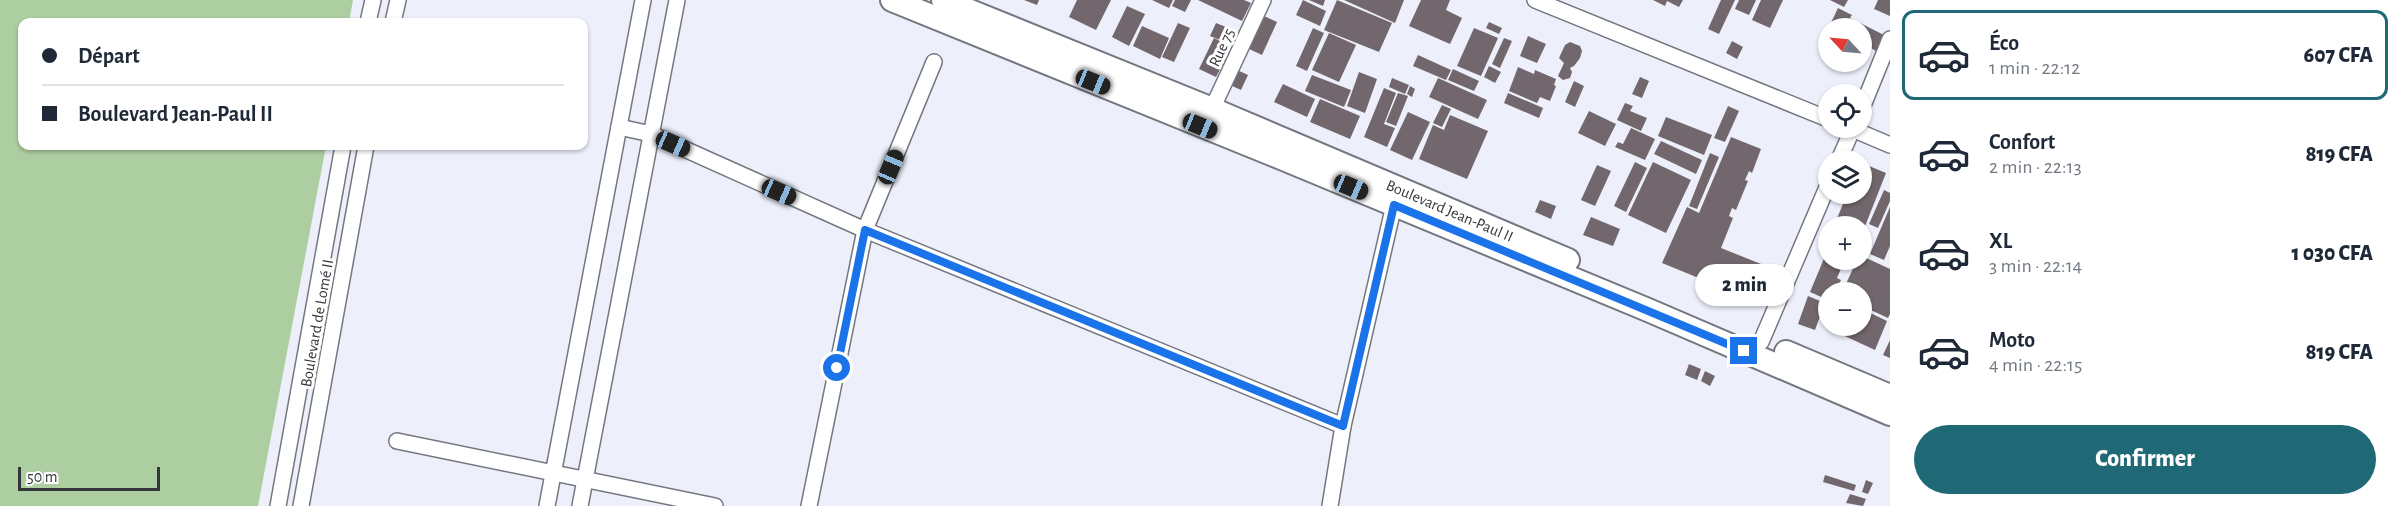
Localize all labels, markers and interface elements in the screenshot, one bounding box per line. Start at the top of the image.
north arrow [1818,18,1872,72]
map controls [1818,18,1872,336]
street label: Rue 75 [1206,26,1238,69]
icon: car [1917,28,1971,82]
text: Éco [1989,32,2019,54]
text: 607 CFA [2303,44,2373,66]
text: Départ [78,45,140,67]
text: 1 min · 22:12 [1989,58,2080,78]
car [1073,67,1113,97]
button: locate [1818,84,1872,138]
text: Boulevard Jean-Paul II [78,103,273,125]
car [1180,111,1220,141]
icon: car [1917,127,1971,181]
car [653,128,693,160]
text: Confort [1989,131,2055,153]
text: 819 CFA [2305,143,2373,165]
car [876,147,906,187]
button: layers [1818,150,1872,204]
text: 2 min · 22:13 [1989,157,2082,177]
car [1331,172,1371,202]
car [759,176,799,208]
street label: Boulevard Jean-Paul II [1384,177,1515,245]
button: + [1818,216,1872,270]
icon: car [1917,226,1971,280]
text: XL [1989,230,2012,252]
text: 1 030 CFA [2292,242,2373,264]
text: 3 min · 22:14 [1989,256,2082,276]
street label: Boulevard de Lomé II [298,258,336,388]
callout: 2 min [1694,264,1794,306]
text: 2 min [1722,275,1767,295]
button: − [1818,282,1872,336]
icon: car [1917,325,1971,379]
text: Moto [1989,329,2035,351]
route end [1730,337,1757,364]
text: 819 CFA [2305,341,2373,363]
route start [823,354,850,381]
text: 4 min · 22:15 [1989,355,2082,375]
button: Confirmer [1914,425,2376,494]
scale bar [18,464,160,492]
text: 50 m [27,469,58,485]

